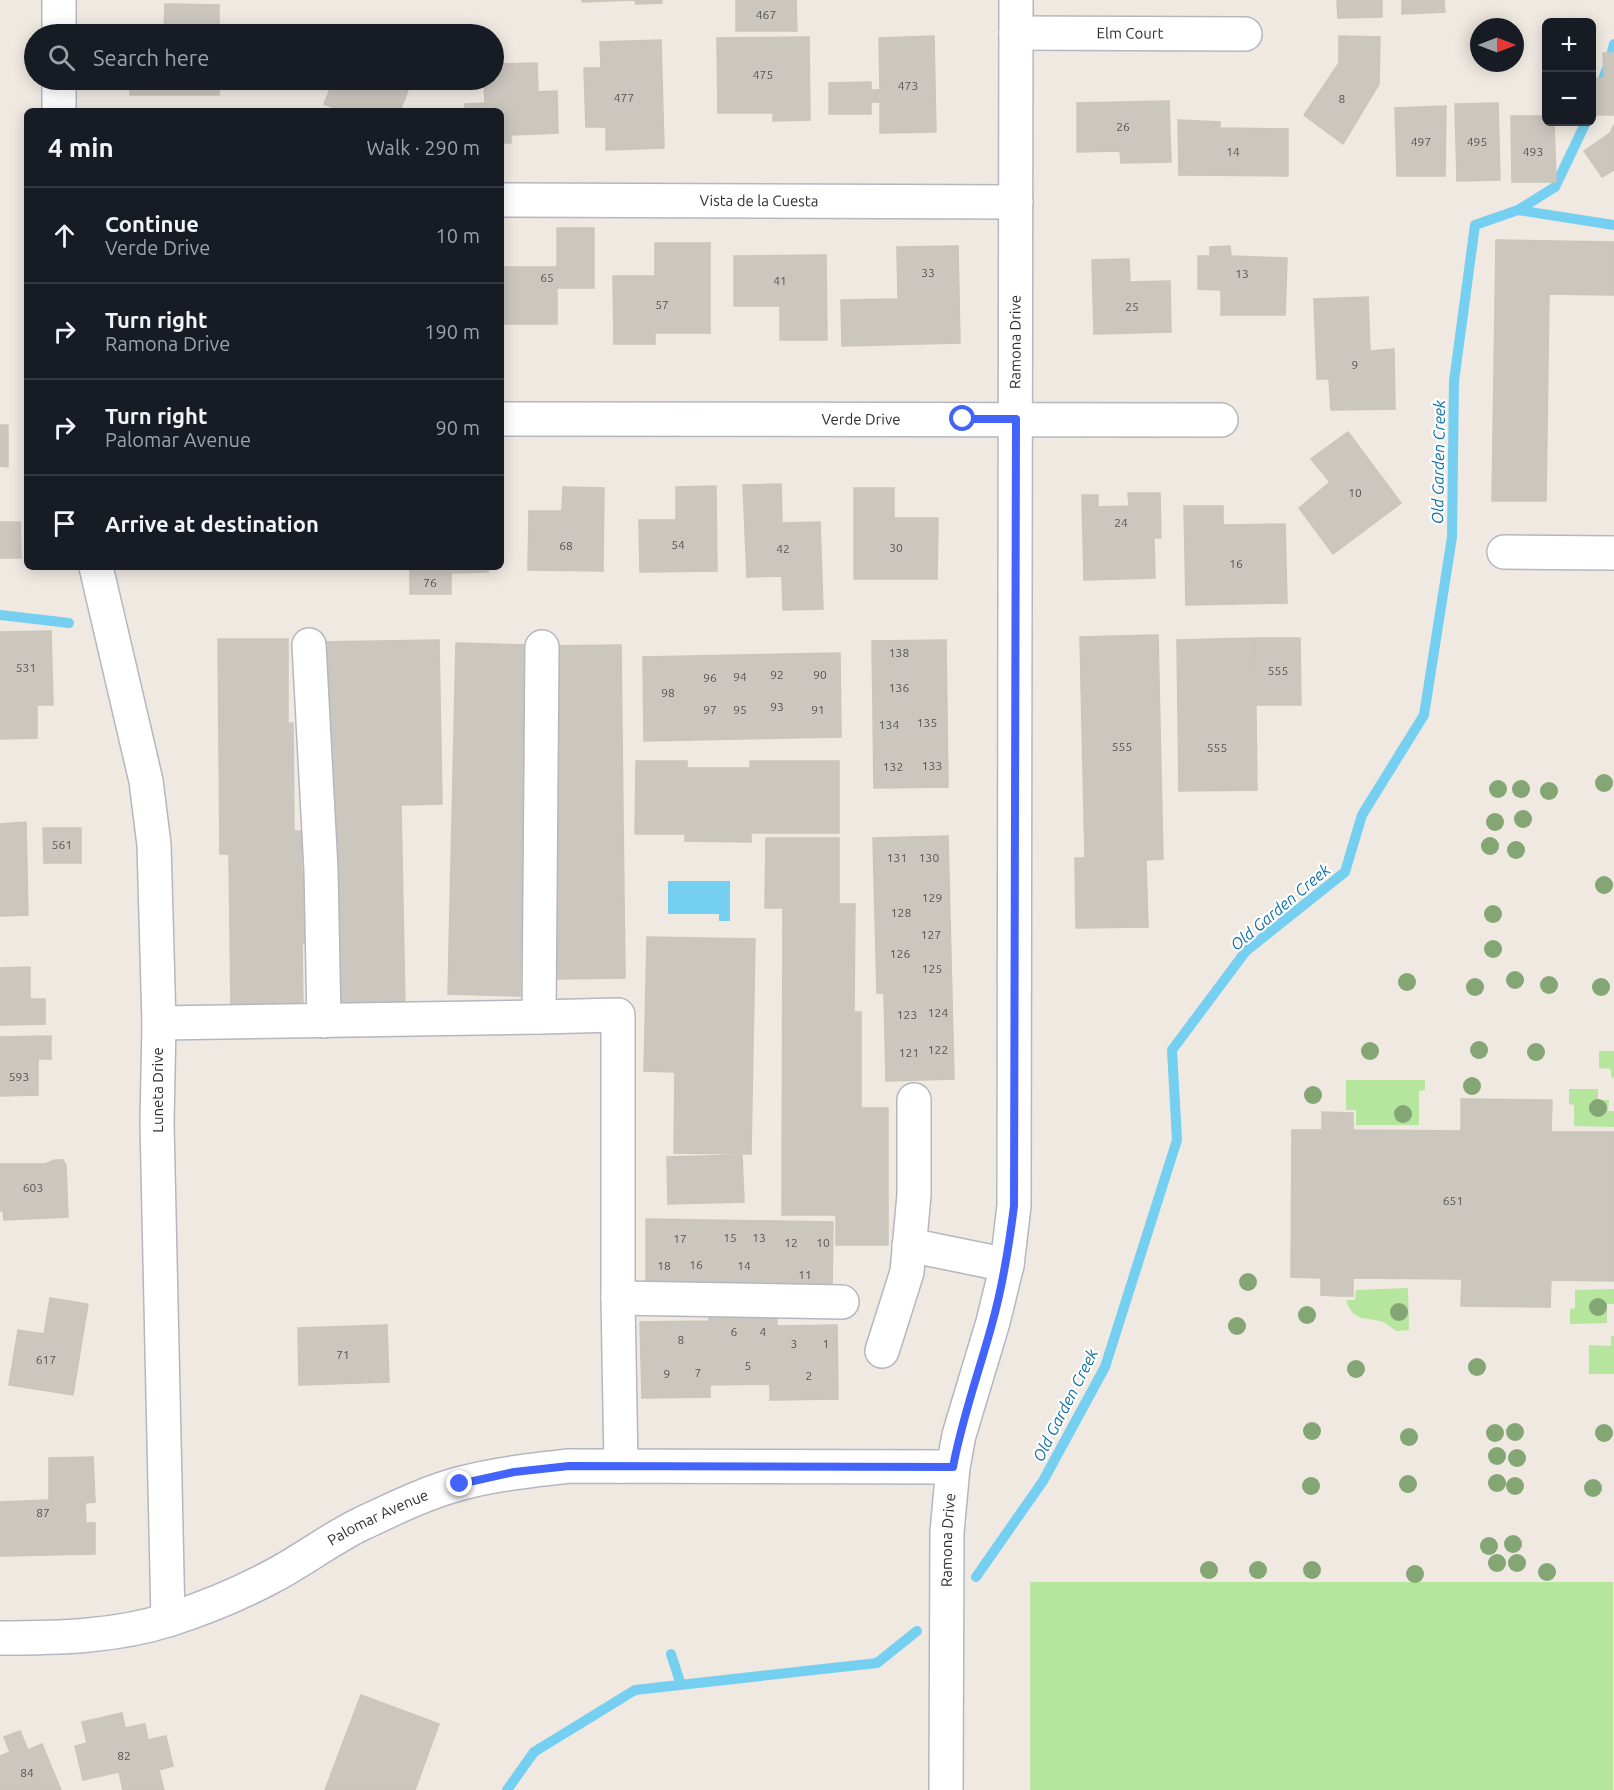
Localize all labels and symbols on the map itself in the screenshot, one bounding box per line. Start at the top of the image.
house number: 467 [756,8,776,21]
north arrow [1470,18,1524,72]
street label: Elm Court [1097,24,1164,42]
house number: 475 [753,68,773,81]
house number: 473 [898,79,918,92]
house number: 477 [614,91,634,104]
house number: 8 [1339,92,1346,105]
house number: 26 [1116,120,1130,133]
house number: 497 [1411,135,1431,148]
house number: 495 [1467,135,1487,148]
house number: 14 [1226,145,1240,158]
house number: 493 [1523,145,1543,158]
street label: Vista de la Cuesta [700,192,818,209]
house number: 33 [921,266,935,279]
house number: 13 [1235,267,1249,280]
house number: 65 [540,271,554,284]
house number: 41 [773,274,787,287]
street label: Ramona Drive [1006,295,1024,389]
house number: 57 [655,298,669,311]
house number: 25 [1125,300,1139,313]
house number: 9 [1352,358,1358,371]
water label: Old Garden Creek [1428,399,1448,524]
route start [949,405,975,431]
street label: Verde Drive [822,410,900,428]
house number: 10 [1348,486,1362,499]
house number: 24 [1114,516,1128,529]
house number: 54 [671,538,685,551]
house number: 68 [559,539,573,552]
house number: 30 [889,541,903,554]
house number: 42 [776,542,790,555]
house number: 16 [1229,557,1243,570]
house number: 76 [423,576,437,589]
house number: 138 [889,646,909,659]
house number: 531 [16,661,36,674]
house number: 555 [1268,664,1288,677]
house number: 92 [770,668,784,681]
house number: 90 [813,668,827,681]
house number: 94 [733,670,747,683]
house number: 96 [703,671,717,684]
house number: 136 [889,681,909,694]
house number: 98 [661,686,675,699]
house number: 93 [770,700,784,713]
house number: 97 [703,703,717,716]
house number: 95 [733,703,747,716]
house number: 91 [811,703,825,716]
house number: 135 [917,716,937,729]
house number: 134 [879,718,899,731]
house number: 555 [1112,740,1132,753]
house number: 555 [1207,741,1227,754]
house number: 133 [922,759,942,772]
house number: 132 [883,760,903,773]
house number: 561 [52,838,72,851]
house number: 131 [887,851,907,864]
house number: 130 [919,851,939,864]
water label: Old Garden Creek [1227,860,1334,954]
house number: 129 [922,891,942,904]
house number: 128 [891,906,911,919]
house number: 127 [921,928,941,941]
house number: 126 [890,947,910,960]
house number: 125 [922,962,942,975]
house number: 124 [928,1006,948,1019]
house number: 123 [897,1008,917,1021]
house number: 122 [928,1043,948,1056]
house number: 121 [899,1046,919,1059]
street label: Luneta Drive [149,1047,166,1133]
house number: 593 [9,1070,29,1083]
house number: 603 [23,1181,43,1194]
house number: 651 [1443,1194,1463,1207]
house number: 15 [723,1231,737,1244]
house number: 13 [752,1231,766,1244]
house number: 17 [673,1232,687,1245]
house number: 12 [784,1236,798,1249]
house number: 10 [816,1236,830,1249]
house number: 16 [689,1258,703,1271]
house number: 18 [657,1259,671,1272]
house number: 14 [737,1259,751,1272]
house number: 11 [798,1268,812,1281]
house number: 6 [731,1325,738,1338]
house number: 4 [760,1325,767,1338]
house number: 8 [678,1333,685,1346]
house number: 3 [791,1337,797,1350]
house number: 1 [823,1337,829,1350]
water label: Old Garden Creek [1029,1345,1102,1464]
house number: 71 [336,1348,350,1361]
house number: 617 [36,1353,56,1366]
house number: 5 [745,1359,751,1372]
house number: 7 [695,1366,701,1379]
house number: 9 [664,1367,670,1380]
house number: 2 [806,1369,812,1382]
route end [446,1470,472,1496]
street label: Palomar Avenue [324,1486,431,1549]
street label: Ramona Drive [938,1492,959,1587]
house number: 87 [36,1506,50,1519]
house number: 82 [117,1749,131,1762]
house number: 84 [20,1766,34,1779]

